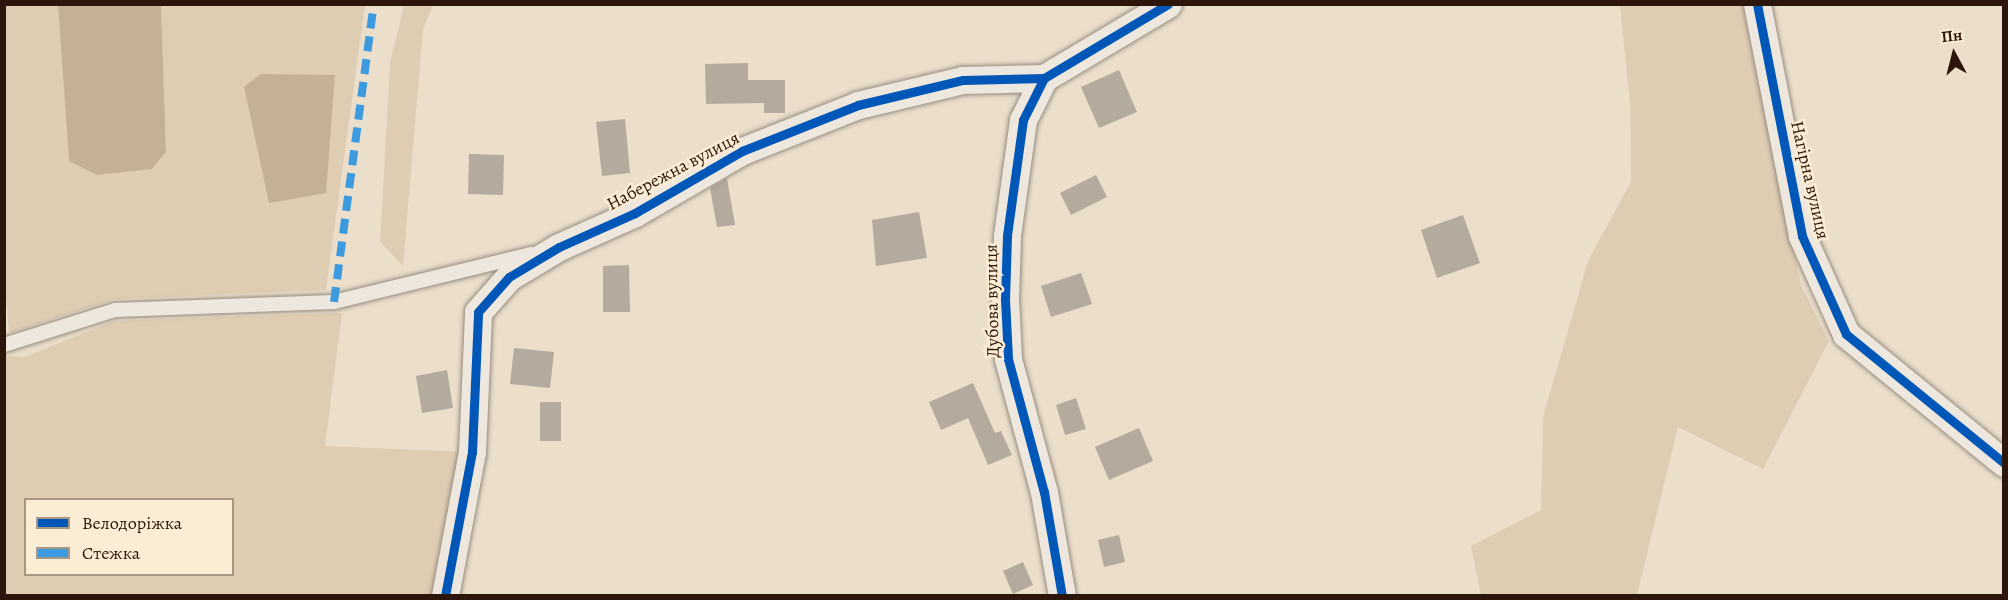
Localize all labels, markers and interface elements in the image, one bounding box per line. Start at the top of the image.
north arrow [1924,24,1984,84]
text: Пн [1940,24,1964,48]
street label: Нагірна вулиця [1786,119,1834,241]
street label: Набережна вулиця [603,127,743,215]
street label: Дубова вулиця [980,244,1004,358]
legend [24,498,234,576]
text: Велодоріжка [82,511,182,535]
text: Стежка [82,541,140,565]

